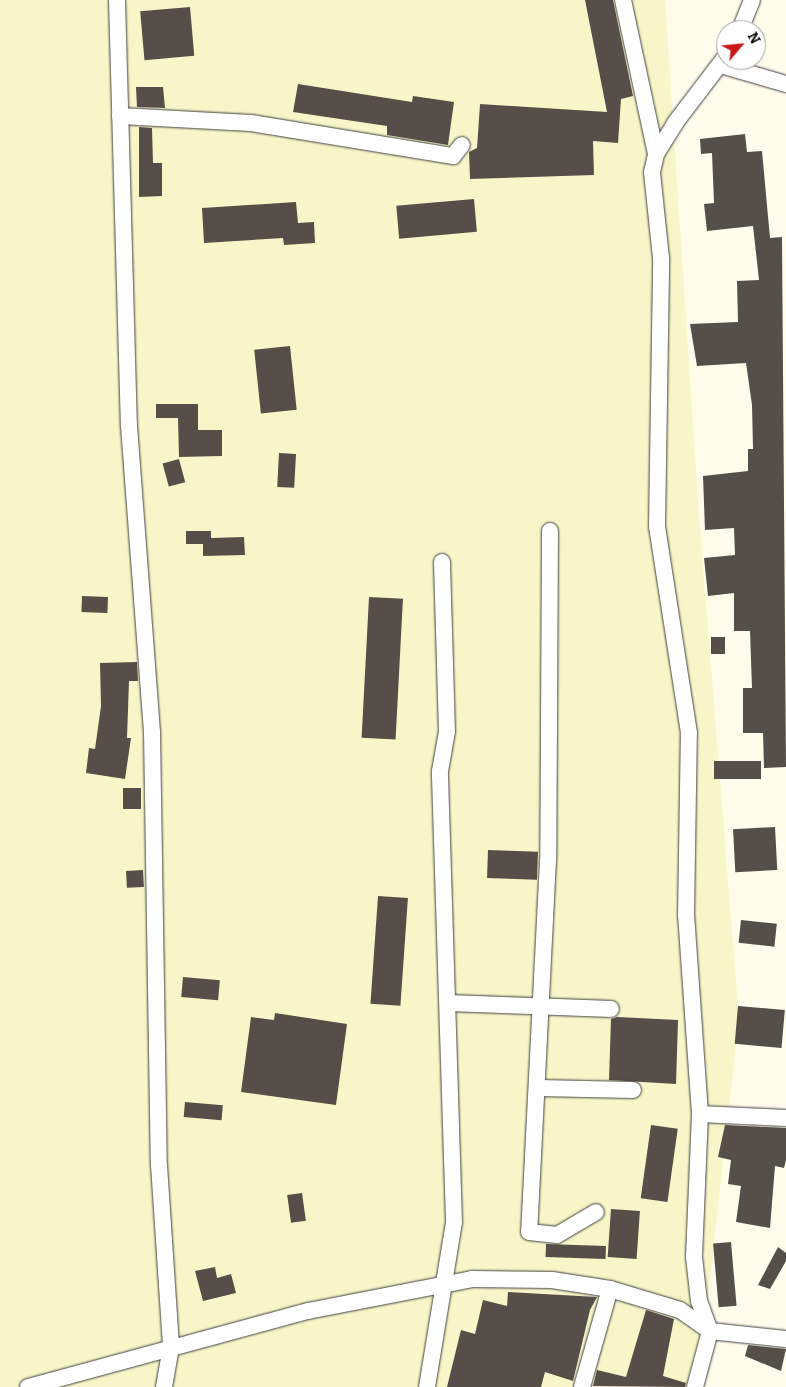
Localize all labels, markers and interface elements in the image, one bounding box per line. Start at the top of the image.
north arrow [716,20,766,70]
text: N [744,29,764,47]

